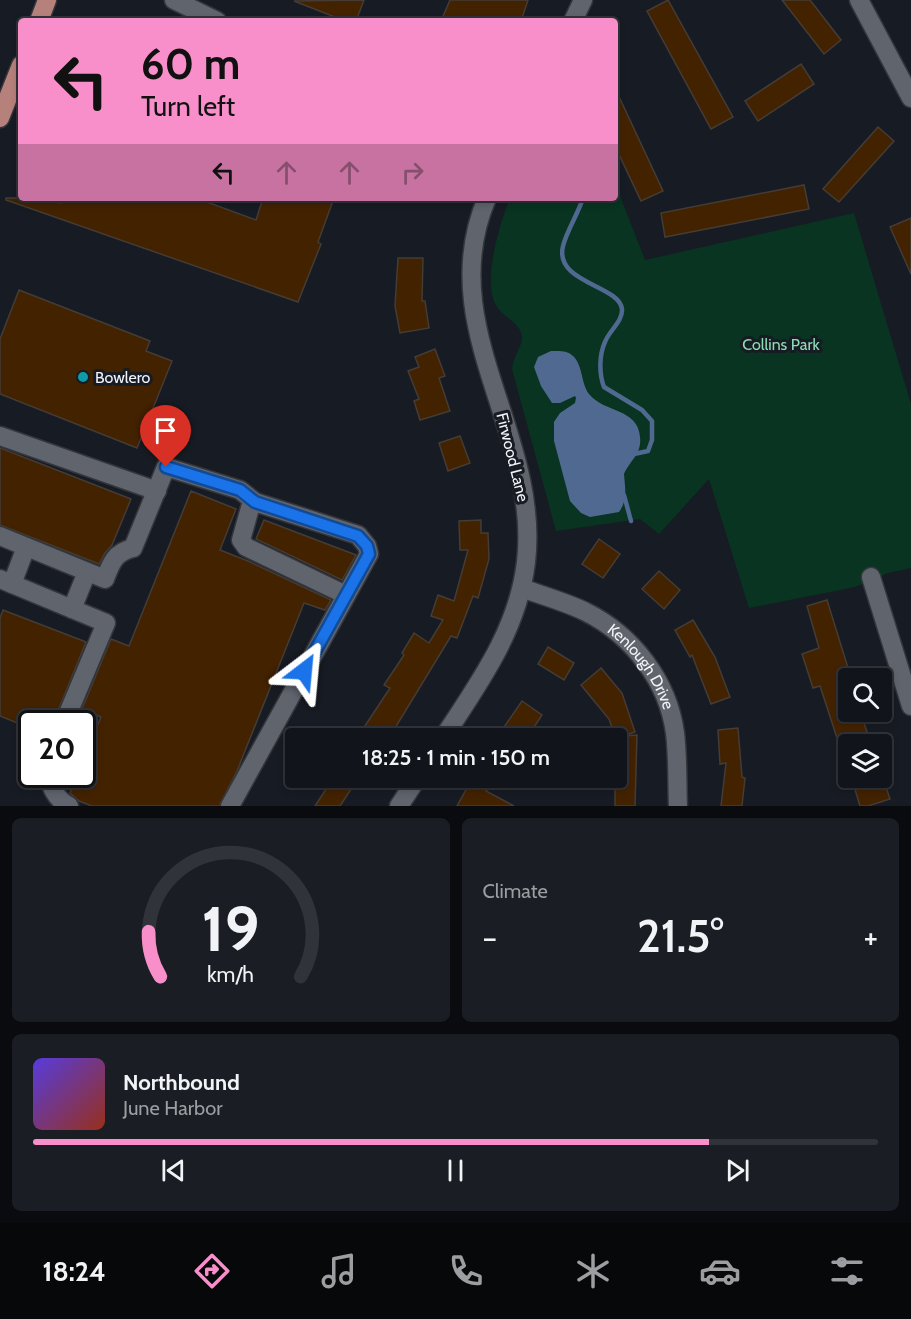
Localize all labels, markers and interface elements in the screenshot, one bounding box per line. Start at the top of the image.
text: 60 m [141,38,240,90]
icon: left [42,42,120,120]
text: Turn left [141,90,235,123]
icon: left [207,156,240,189]
icon: ahead [270,156,303,189]
icon: ahead [333,156,366,189]
icon: right [396,156,429,189]
park label: Collins Park [742,335,821,354]
place label: Bowlero [95,368,151,387]
marker: Bowlero [76,370,90,384]
pin [140,405,191,467]
street label: Firwood Lane [492,411,533,504]
icon: arrive [149,414,182,447]
street label: Kenlough Drive [604,620,678,712]
position arrow [272,639,336,703]
map controls [838,668,892,788]
button: search [838,668,892,722]
speed limit sign: 20 [18,710,96,788]
button: layers [838,734,892,788]
text: 18:25 · 1 min · 150 m [362,744,550,771]
text: Climate [483,879,548,903]
text: 19 [202,891,260,967]
text: 21.5° [637,909,724,963]
text: − [483,917,497,957]
text: + [863,917,878,957]
text: km/h [207,961,254,987]
text: Northbound [123,1069,240,1096]
text: June Harbor [123,1096,223,1120]
icon: previous [157,1154,190,1187]
icon: pause [439,1154,472,1187]
icon: next [721,1154,754,1187]
icon: directions [191,1250,233,1292]
icon: music [318,1250,360,1292]
icon: phone [445,1250,487,1292]
icon: climate [572,1250,614,1292]
icon: car [699,1250,741,1292]
icon: filters [826,1250,868,1292]
text: 18:24 [43,1255,106,1288]

